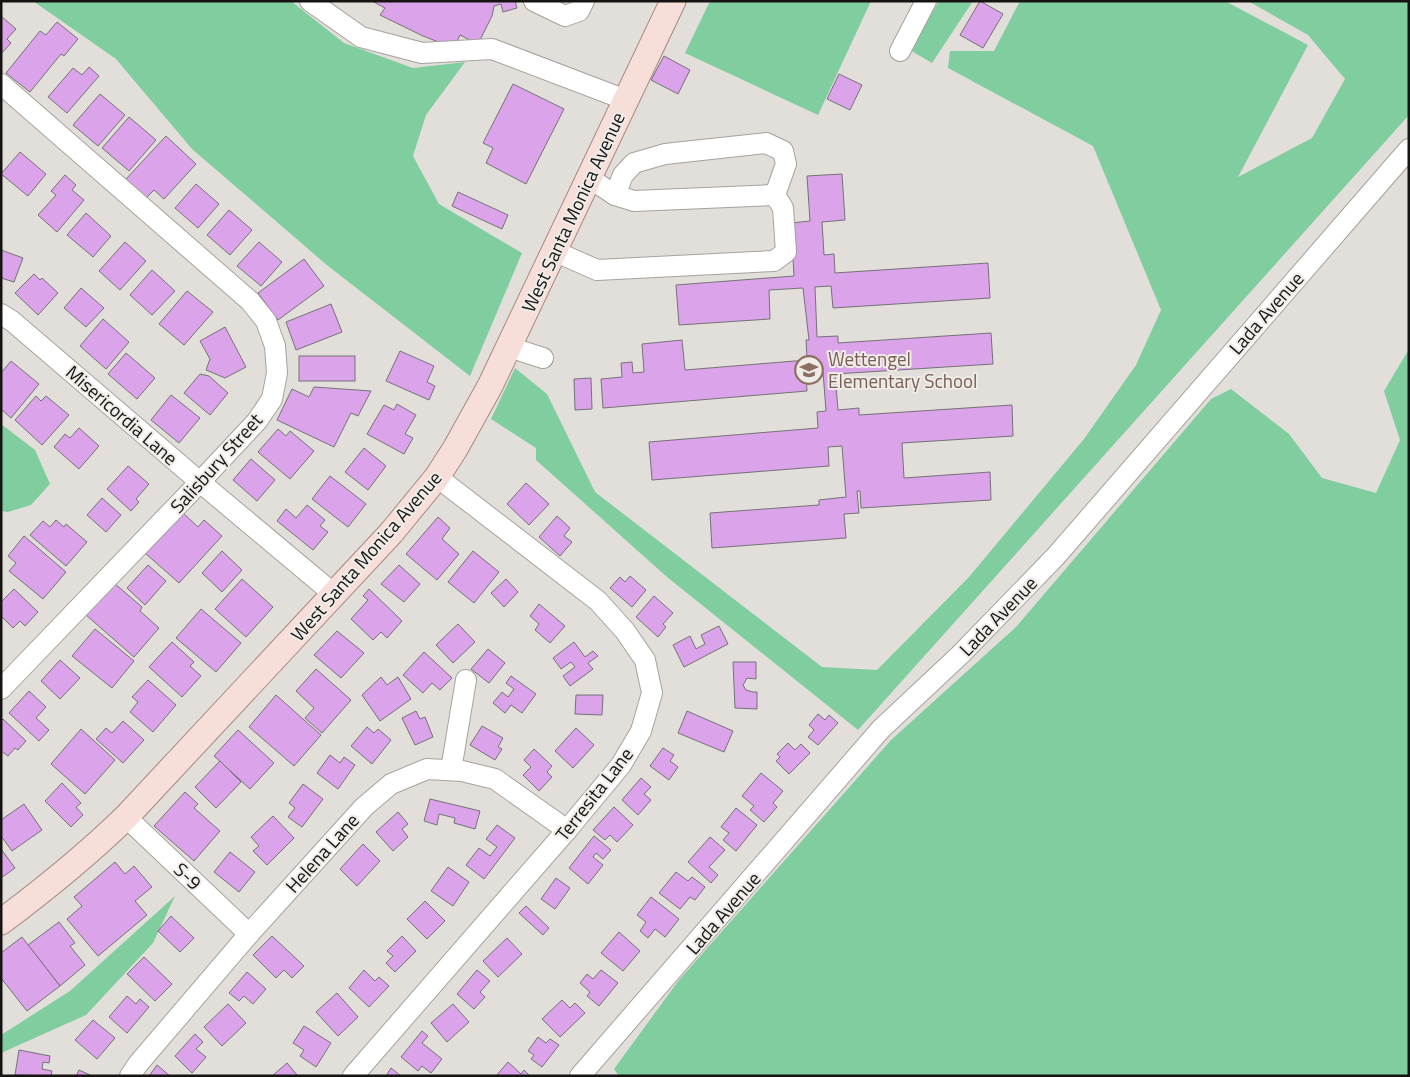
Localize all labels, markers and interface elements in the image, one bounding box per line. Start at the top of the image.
street label: West Santa Monica Avenue [513,107,632,317]
street label: Lada Avenue [1221,265,1310,361]
place label: Wettengel Elementary School [828,344,977,395]
school or university icon: Wettengel Elementary School [794,355,824,385]
street label: Misericordia Lane [60,358,185,472]
street label: Salisbury Street [163,406,269,519]
street label: West Santa Monica Avenue [283,464,448,647]
street label: Lada Avenue [952,569,1043,662]
street label: Terresita Lane [548,741,640,847]
street label: Helena Lane [278,806,365,899]
street label: S-9 [168,855,209,896]
street label: Lada Avenue [678,865,767,961]

